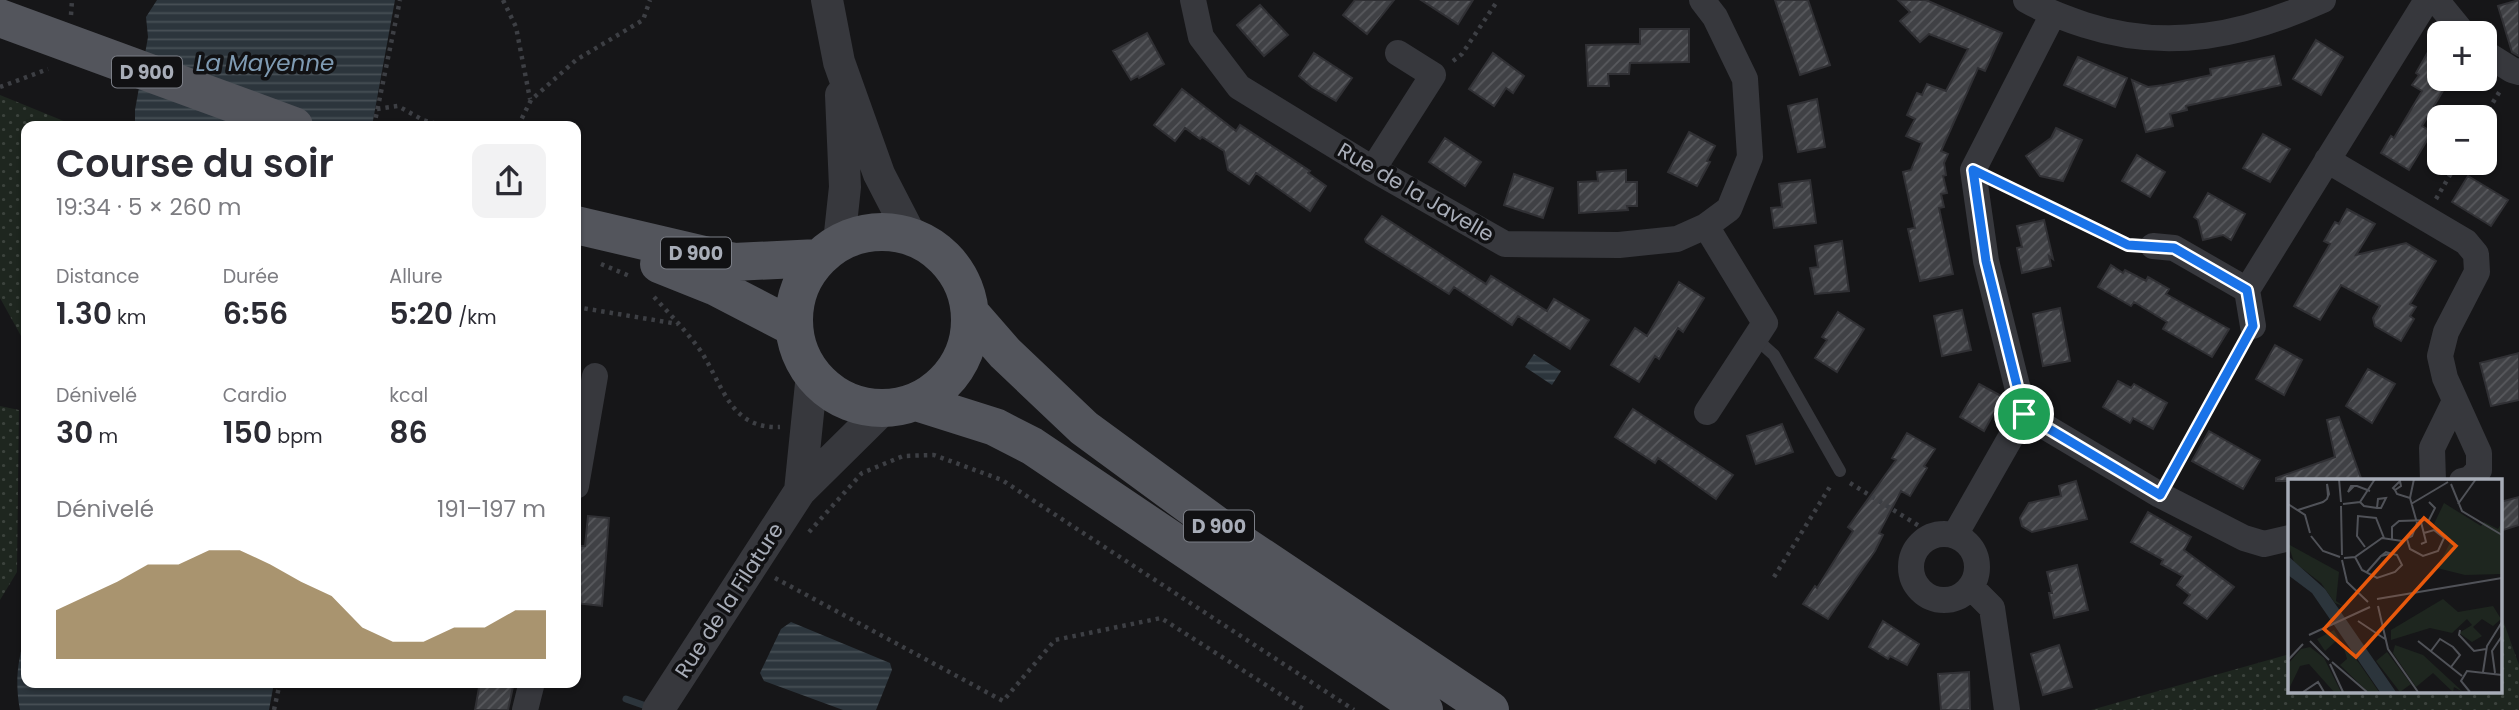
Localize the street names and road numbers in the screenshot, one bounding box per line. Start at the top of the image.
road number: D 900 [112,57,182,88]
street label: Rue de la Javelle [1332,135,1500,249]
road number: D 900 [661,238,731,268]
road number: D 900 [1184,510,1254,541]
street label: Rue de la Filature [668,517,790,683]

